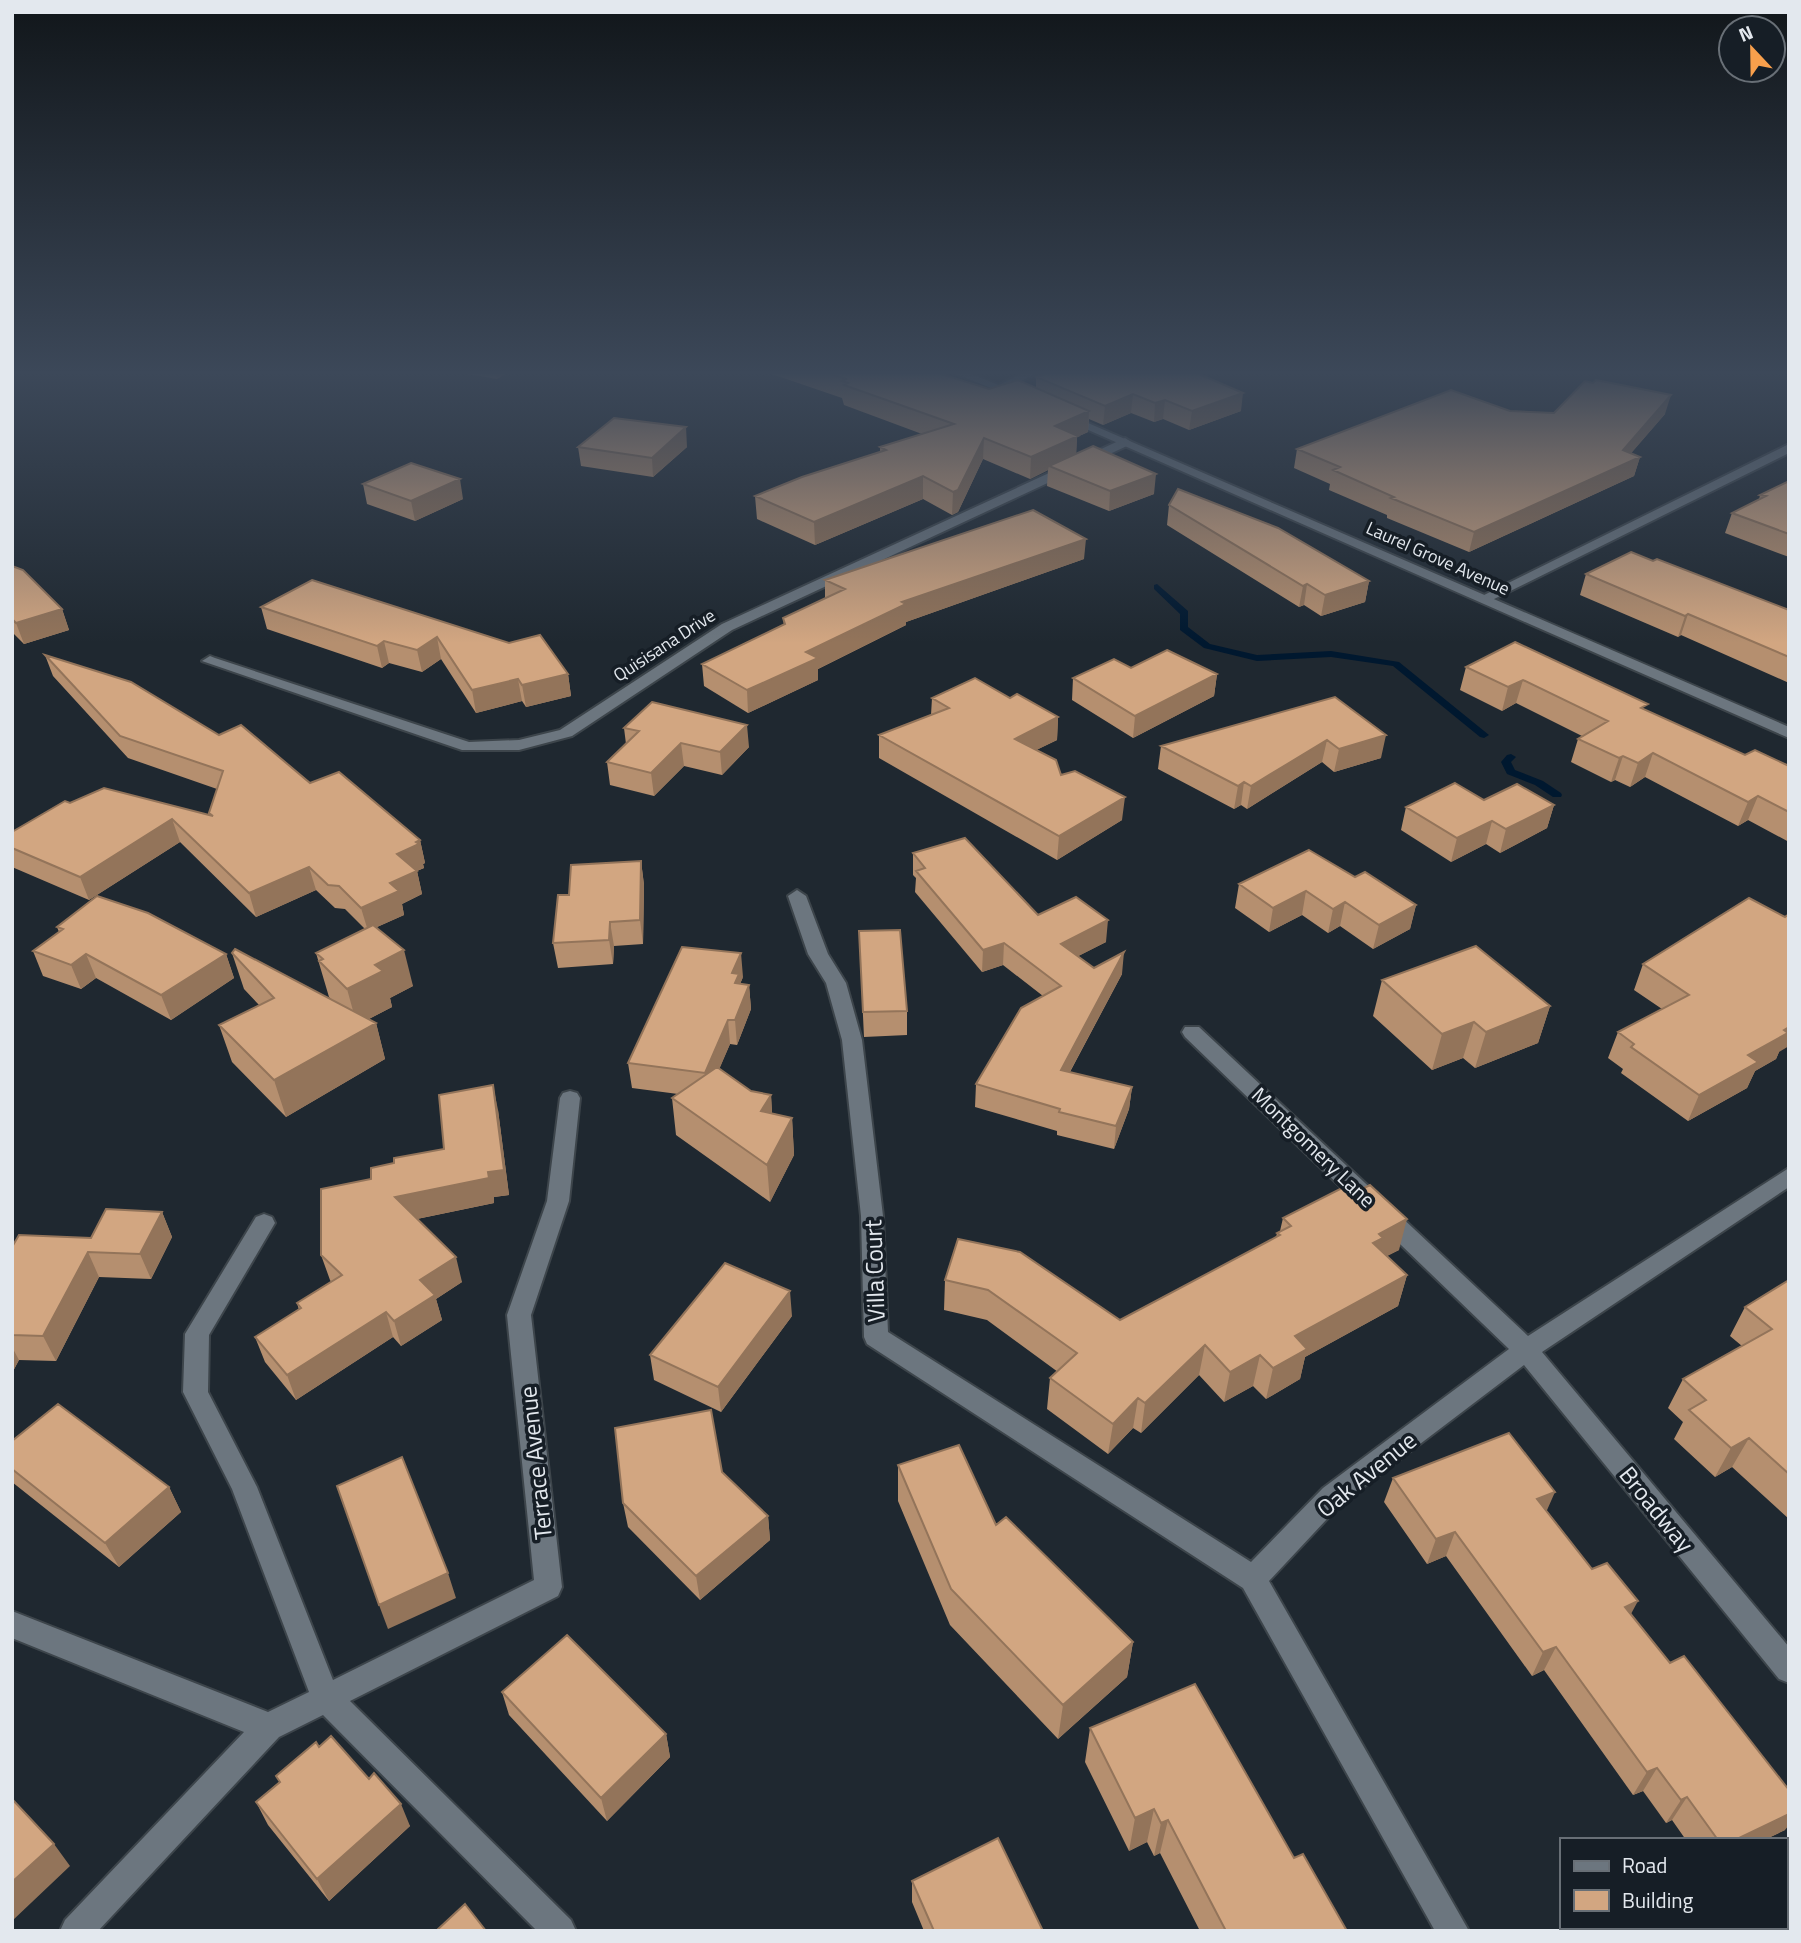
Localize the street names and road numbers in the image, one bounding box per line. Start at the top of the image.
street label: Laurel Grove Avenue [1362,514,1514,602]
street label: Quisisana Drive [608,602,720,688]
street label: Montgomery Lane [1245,1079,1383,1215]
street label: Villa Court [854,1219,894,1323]
street label: Terrace Avenue [509,1385,561,1541]
street label: Oak Avenue [1308,1422,1424,1526]
street label: Broadway [1611,1458,1703,1560]

